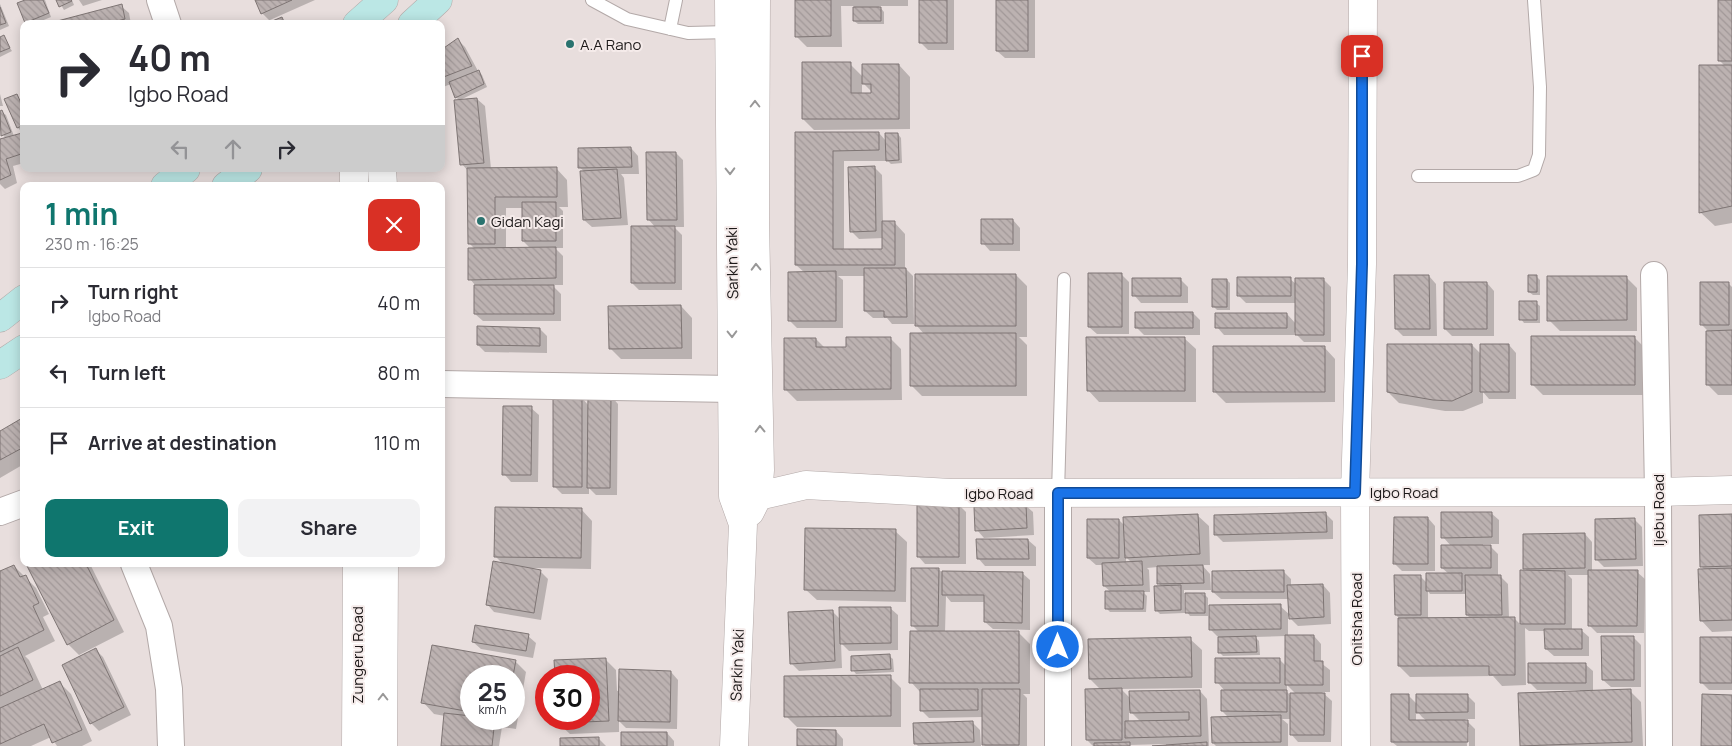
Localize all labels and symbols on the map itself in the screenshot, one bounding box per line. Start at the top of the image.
place label: A.A Rano [580,34,641,55]
pin [1341,35,1383,77]
marker: A.A Rano [564,38,576,50]
one-way arrow [750,100,760,108]
one-way arrow [725,167,736,175]
place label: Gidan Kagi [491,211,564,232]
marker: Gidan Kagi [475,215,487,227]
street label: Sarkin Yaki [721,227,743,299]
one-way arrow [751,263,761,270]
one-way arrow [727,330,737,338]
one-way arrow [754,425,765,433]
street label: Ijebu Road [1648,474,1669,546]
street label: Igbo Road [1370,482,1438,503]
street label: Igbo Road [965,483,1033,504]
street label: Onitsha Road [1346,573,1367,665]
street label: Zungeru Road [347,606,368,704]
position arrow [1031,620,1083,672]
street label: Sarkin Yaki [725,629,749,701]
speed limit sign: 30 [535,665,600,730]
one-way arrow [378,693,388,701]

